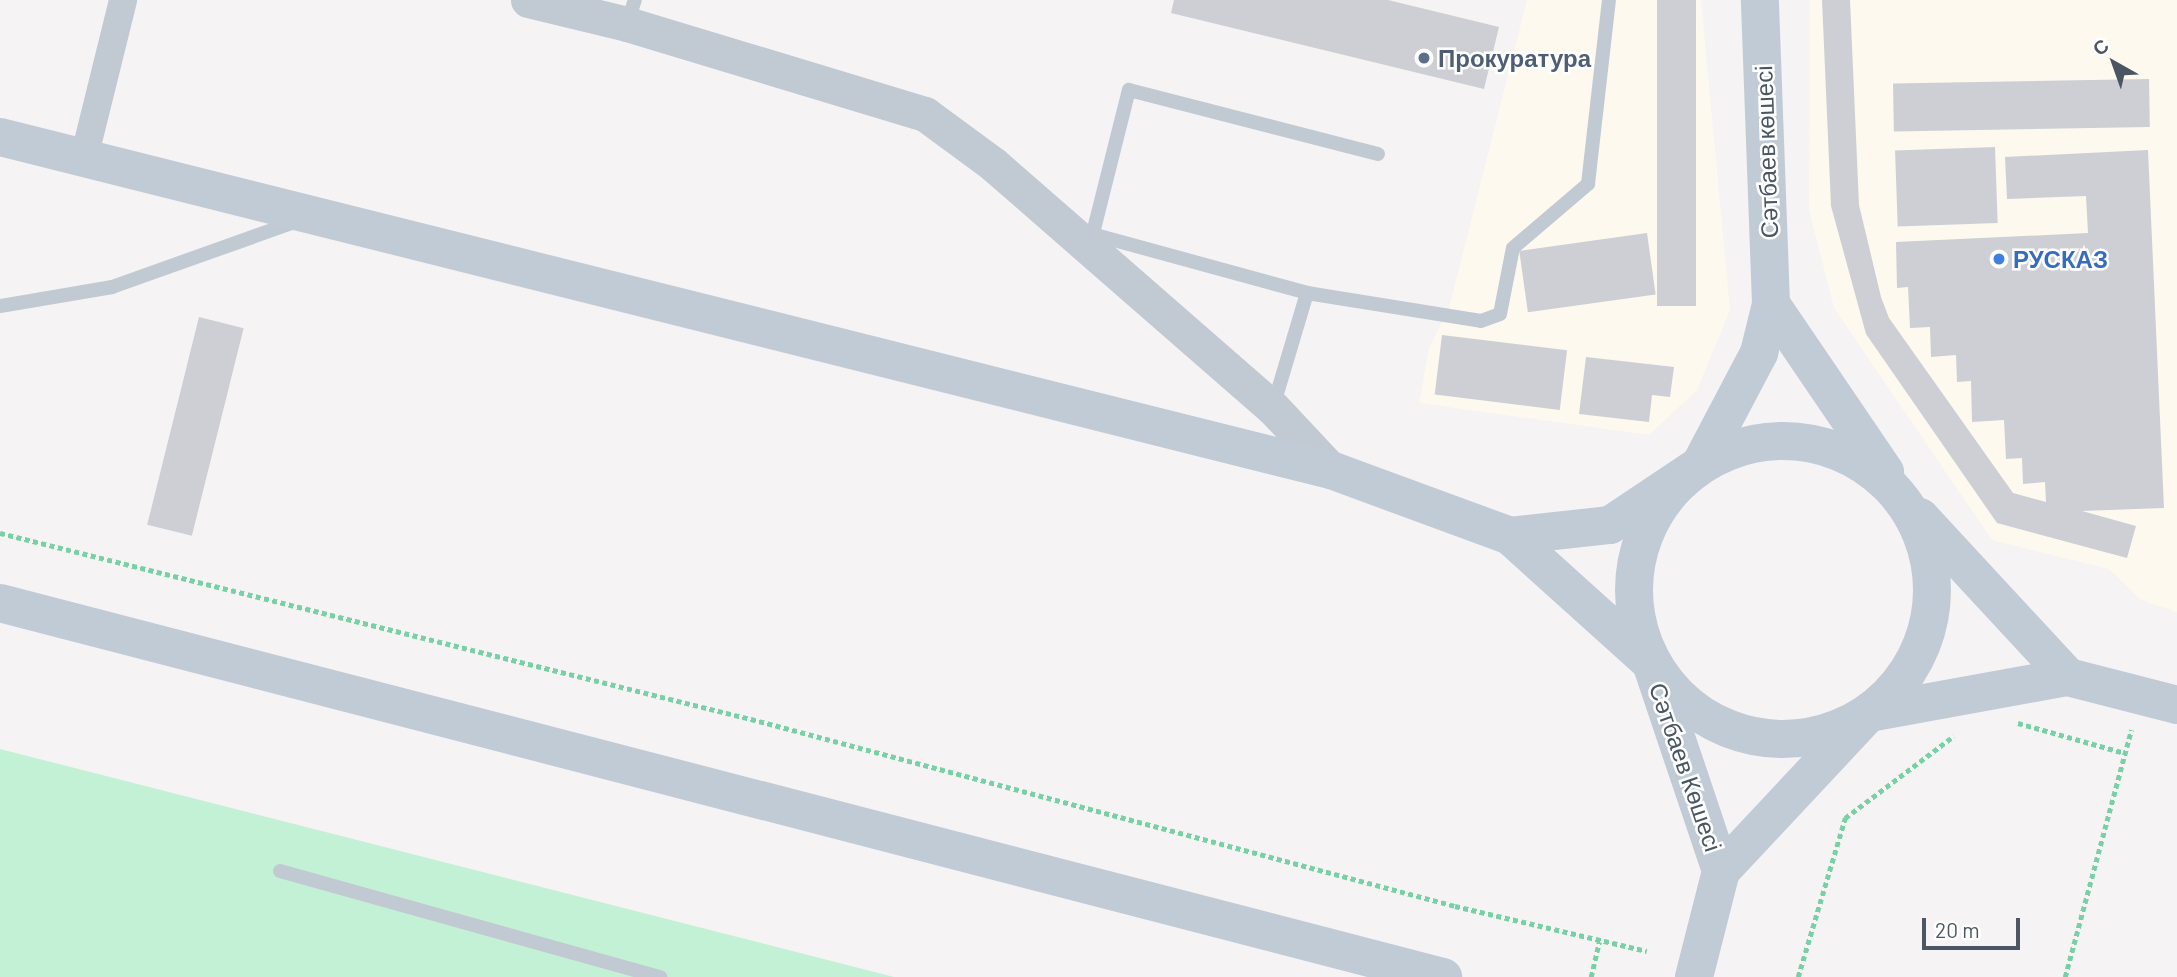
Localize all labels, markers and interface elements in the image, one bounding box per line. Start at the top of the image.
north arrow [2079,28,2149,98]
text: С [2088,33,2113,60]
place label: Прокуратура [1438,44,1591,72]
marker: Прокуратура [1416,50,1432,66]
street label: Сәтбаев көшесі [1749,65,1783,239]
place label: РУСКАЗ [2013,245,2108,273]
marker: РУСКАЗ [1991,251,2007,267]
street label: Сәтбаев Көшесі [1644,679,1728,855]
scale bar [1925,904,2023,948]
text: 20 m [1935,917,1980,942]

